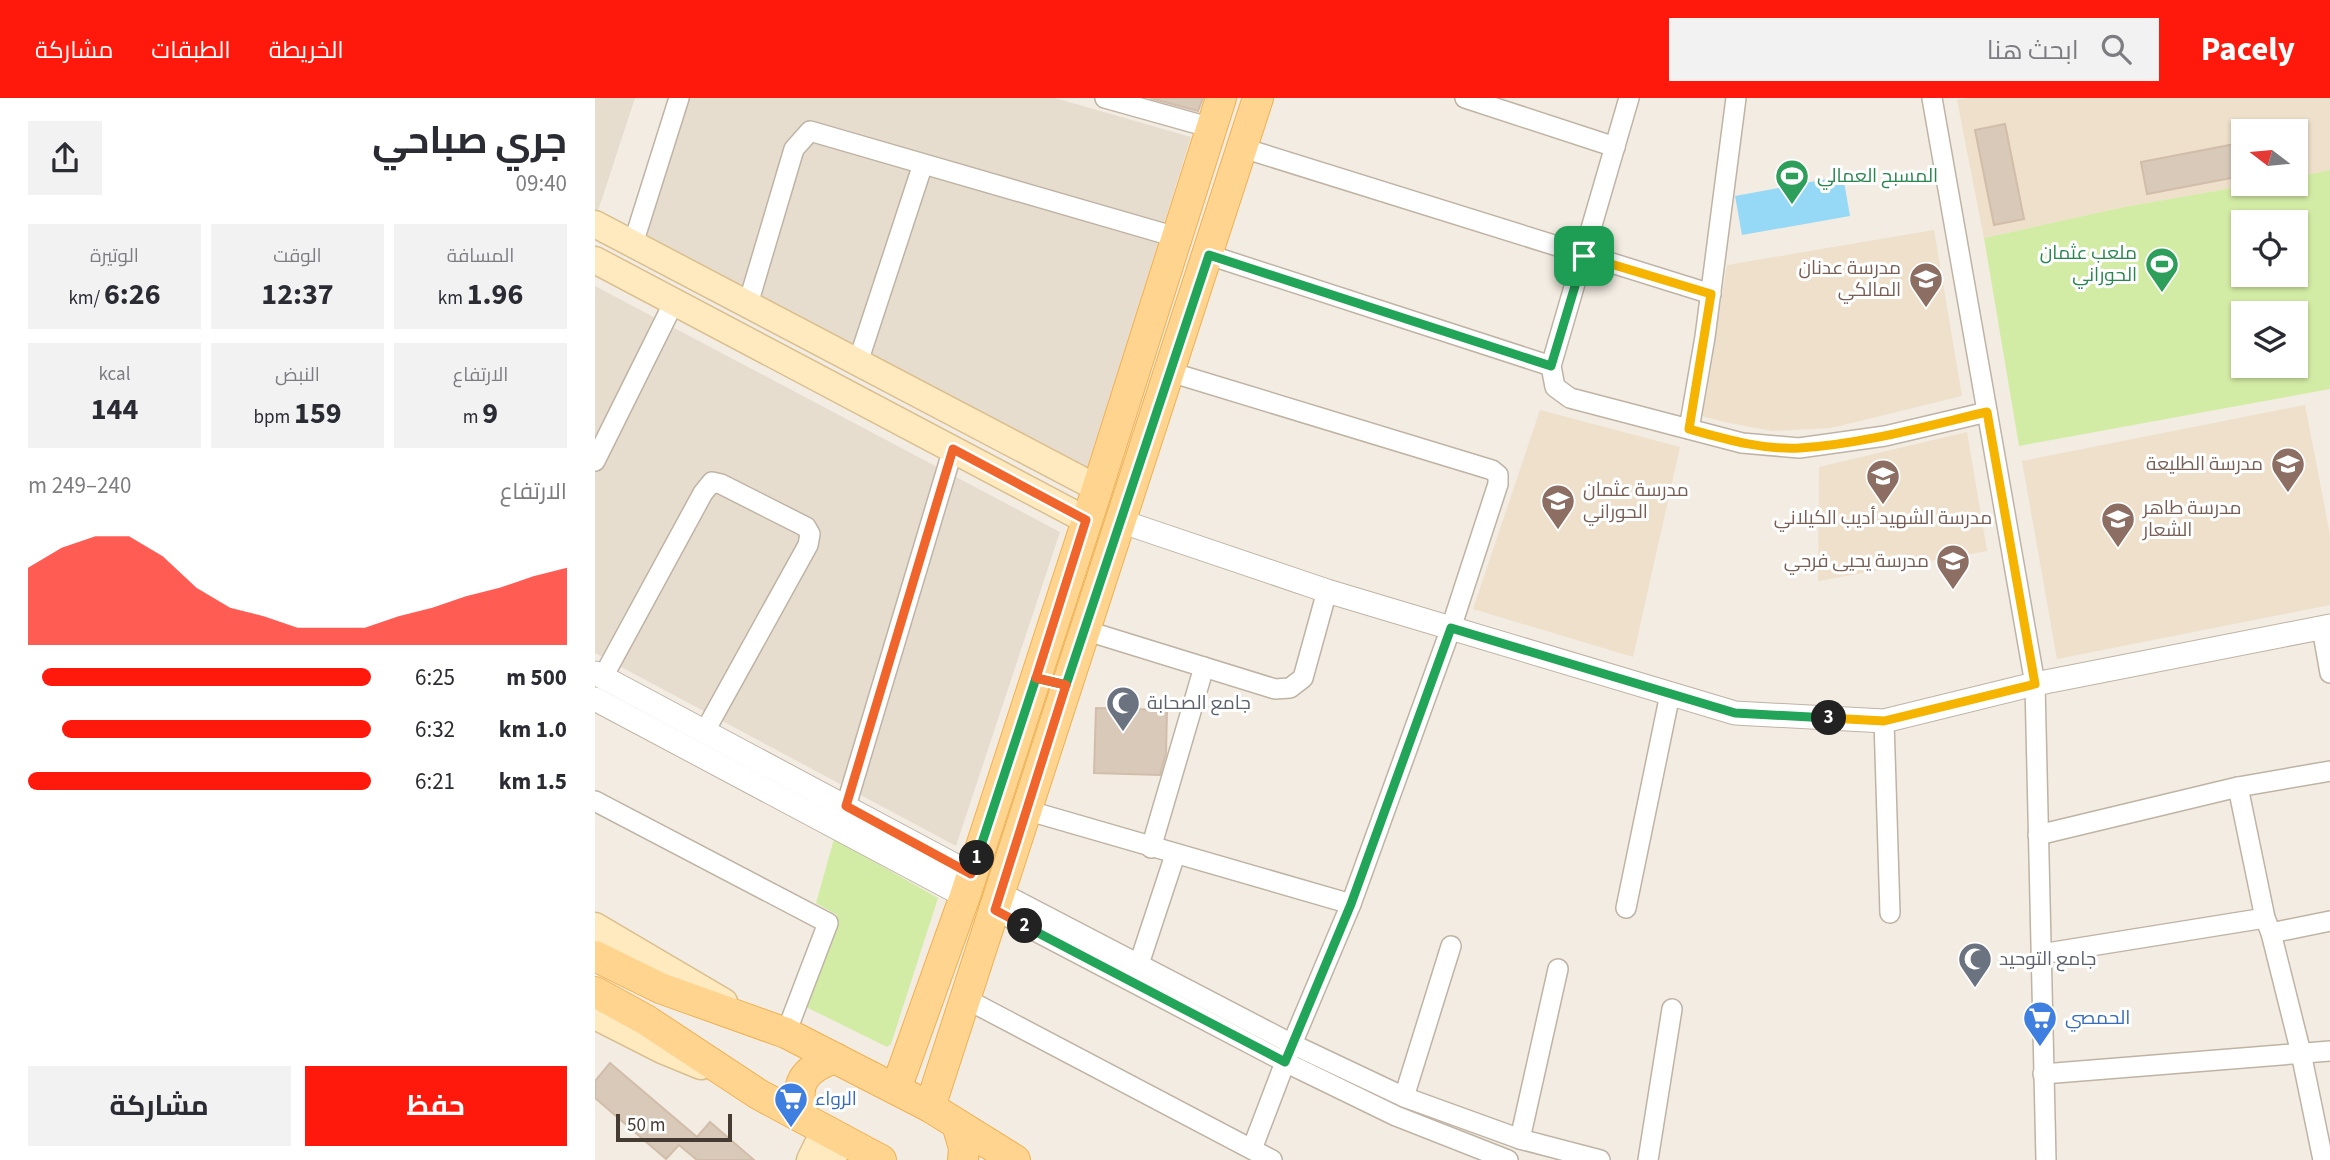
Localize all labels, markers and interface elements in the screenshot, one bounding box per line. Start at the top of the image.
search box [1669,18,2159,81]
text: Pacely [2201,26,2295,73]
icon: search [2097,30,2135,68]
text: ابحث هنا [1987,32,2079,69]
text: مشاركة [35,33,113,68]
text: الطبقات [151,33,231,68]
text: الخريطة [269,33,344,68]
text: جري صباحي [372,114,567,168]
north arrow [2231,119,2308,196]
map controls [2231,119,2308,378]
button: share [28,121,102,195]
sports icon: المسبح العمالي [1773,157,1811,206]
place label: المسبح العمالي [1817,163,1938,190]
text: 09:40 [516,167,567,200]
button: locate [2231,210,2308,287]
pin [1554,226,1614,286]
icon: arrive [1565,237,1603,275]
place label: ملعب عثمان الحوراني [2040,240,2137,289]
text: الوتيرة [90,243,139,270]
text: الوقت [273,243,322,270]
text: المسافة [447,243,514,270]
sports icon: ملعب عثمان الحوراني [2143,245,2181,294]
place label: مدرسة عدنان المالكي [1798,255,1901,304]
school or university icon: مدرسة عدنان المالكي [1907,260,1945,309]
text: 6:26 [104,273,161,316]
text: 12:37 [261,273,334,316]
text: 1.96 [467,273,523,316]
text: /km [68,285,104,312]
text: km [438,285,467,312]
button: layers [2231,301,2308,378]
text: kcal [99,361,130,388]
text: النبض [275,362,320,389]
text: الارتفاع [453,362,508,389]
text: 144 [91,388,138,431]
text: 159 [294,392,342,435]
text: 9 [482,392,498,435]
text: bpm [253,404,294,431]
text: m [463,404,482,431]
school or university icon: مدرسة الطليعة [2269,445,2307,494]
place label: مدرسة الطليعة [2146,451,2263,478]
school or university icon: مدرسة الشهيد أديب الكيلاني [1864,457,1902,506]
text: 240–249 m [28,469,131,502]
text: الارتفاع [500,475,567,508]
place label: مدرسة عثمان الحوراني [1583,477,1689,526]
school or university icon: مدرسة عثمان الحوراني [1539,482,1577,531]
place label: مدرسة طاهر الشعار [2142,495,2241,544]
school or university icon: مدرسة طاهر الشعار [2099,500,2137,549]
place label: مدرسة الشهيد أديب الكيلاني [1774,505,1992,532]
school or university icon: مدرسة يحيى فرجي [1934,542,1972,591]
place label: مدرسة يحيى فرجي [1784,548,1929,575]
text: 6:25 [415,661,455,694]
text: 500 m [506,661,567,694]
mosque icon: جامع الصحابة [1104,684,1142,733]
place label: جامع الصحابة [1147,690,1251,717]
pin: 3 [1811,700,1847,736]
text: 3 [1823,704,1834,731]
text: 6:32 [415,713,455,746]
text: 1.0 km [499,713,567,746]
text: 6:21 [415,765,455,798]
text: 1.5 km [499,765,567,798]
pin: 1 [959,840,995,876]
text: 1 [971,844,982,871]
pin: 2 [1007,908,1043,944]
text: 2 [1019,912,1030,939]
mosque icon: جامع التوحيد [1956,940,1994,989]
place label: جامع التوحيد [1999,946,2096,973]
supermarket icon: الحمصي [2021,999,2059,1048]
place label: الحمصي [2065,1005,2130,1032]
button: مشاركة [28,1066,291,1146]
button: حفظ [305,1066,567,1146]
supermarket icon: الرواء [772,1080,810,1129]
place label: الرواء [815,1086,857,1113]
scale bar [616,1111,731,1143]
text: 50 m [627,1112,665,1139]

